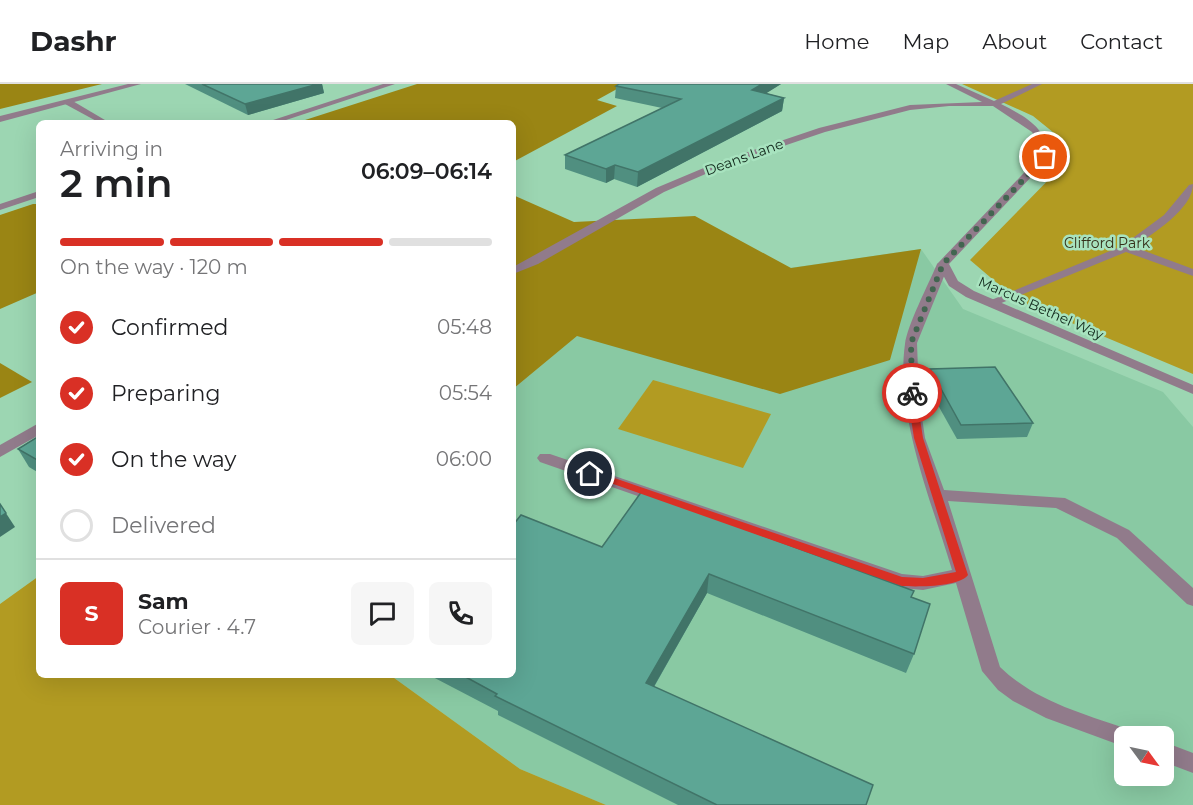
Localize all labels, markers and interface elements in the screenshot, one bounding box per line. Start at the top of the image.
text: Dashr [30,24,117,58]
text: Home [804,29,869,54]
text: Map [902,29,949,54]
text: About [982,29,1047,54]
text: Contact [1080,29,1163,54]
pin [1019,131,1070,182]
street label: Deans Lane [702,134,786,180]
text: Arriving in [60,137,163,161]
icon: bag [1028,140,1061,173]
text: 06:09–06:14 [361,158,492,185]
text: 2 min [60,159,173,207]
park label: Clifford Park [1064,234,1151,252]
text: On the way · 120 m [60,255,248,279]
street label: Marcus Bethel Way [976,272,1107,344]
icon: check [60,311,93,344]
text: Confirmed [111,314,228,341]
text: 05:48 [437,315,492,339]
courier [882,363,942,423]
icon: check [60,377,93,410]
icon: bike [896,377,929,410]
text: Preparing [111,380,220,407]
text: 05:54 [439,381,492,405]
icon: check [60,443,93,476]
text: On the way [111,446,236,473]
text: 06:00 [436,447,492,471]
pin [564,448,615,499]
icon: home [573,457,606,490]
text: Delivered [111,512,216,539]
button: chat [351,582,414,645]
button: phone [429,582,492,645]
text: Sam [138,588,189,615]
text: S [84,600,99,627]
text: Courier · 4.7 [138,615,256,639]
north arrow [1114,726,1174,786]
map controls [1114,726,1174,786]

